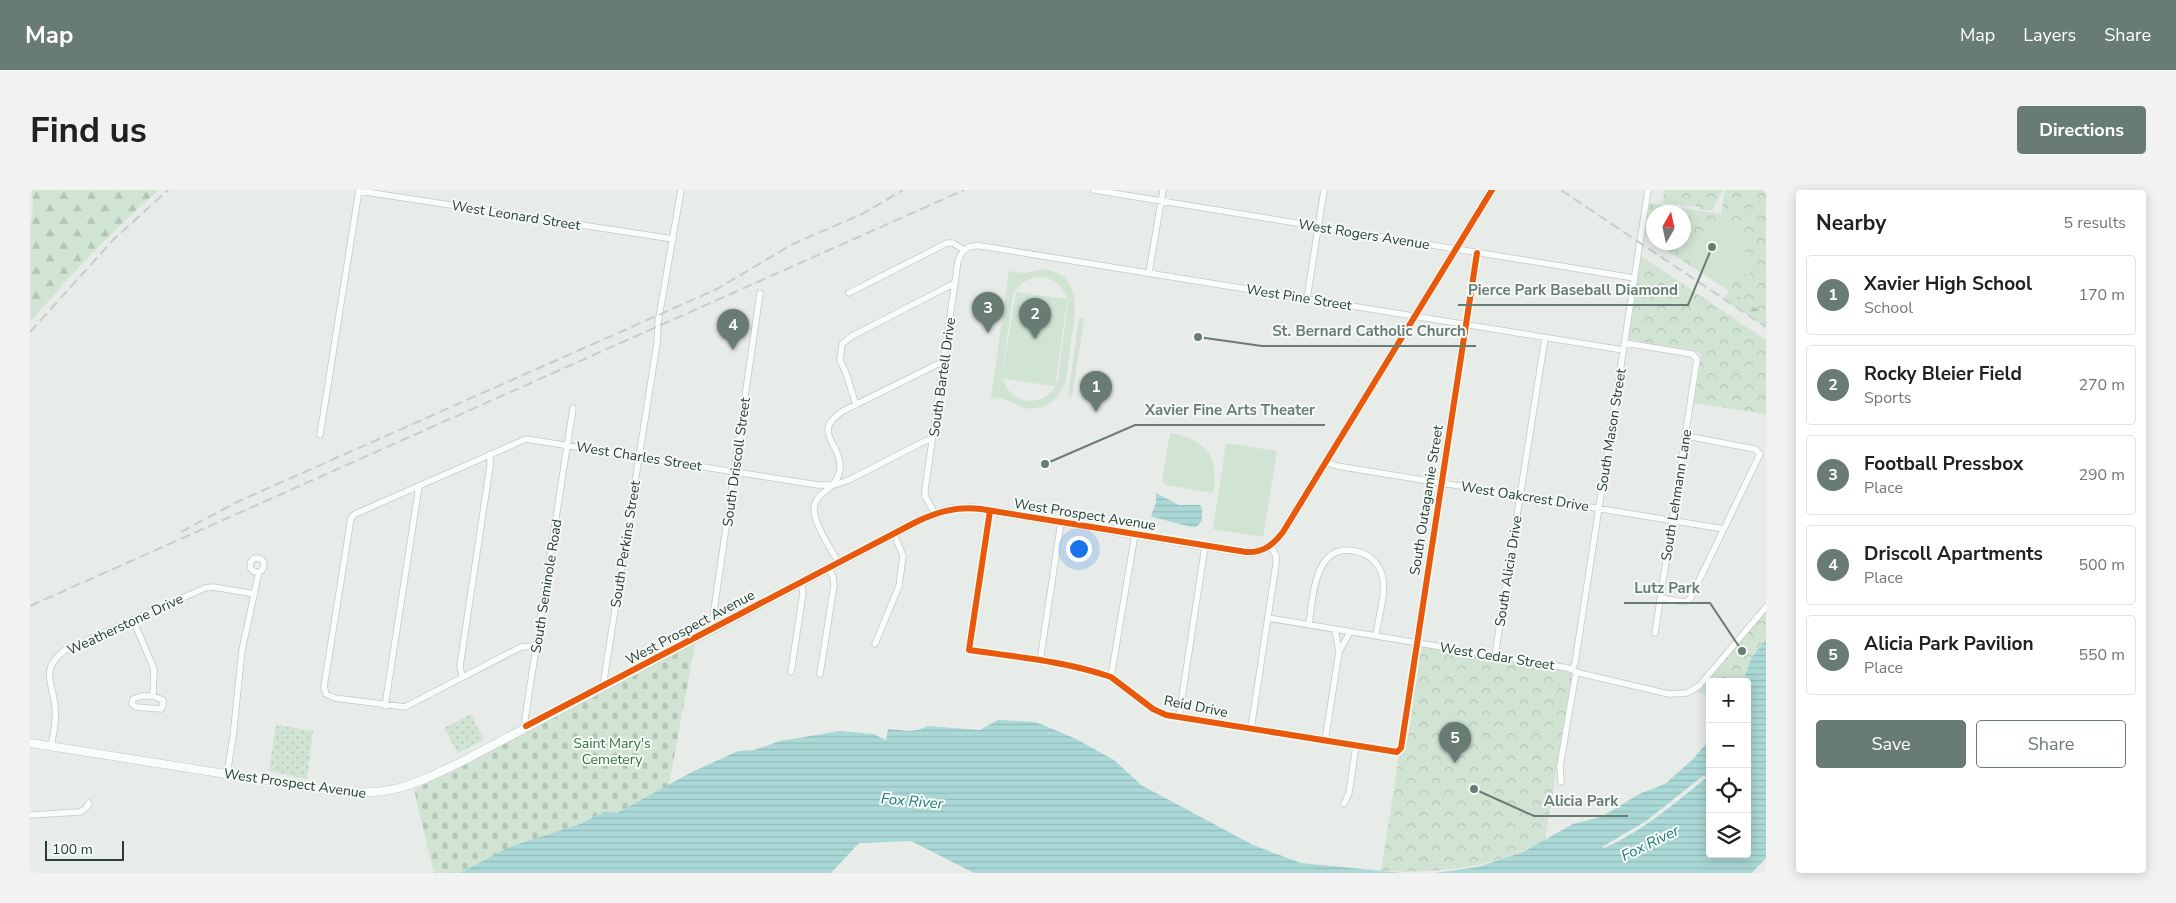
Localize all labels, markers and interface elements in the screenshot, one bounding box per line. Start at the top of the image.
text: Map [25,19,73,51]
text: Map [1960,23,1995,47]
text: Layers [2023,23,2076,47]
text: Share [2104,23,2151,47]
button: Directions [2017,106,2146,154]
text: Find us [30,107,147,154]
street label: West Leonard Street [450,196,582,235]
north arrow [1646,205,1691,250]
text: Nearby [1816,209,1886,237]
text: 5 results [2064,212,2126,234]
street label: West Rogers Avenue [1297,215,1431,254]
text: Xavier High School [1864,271,2032,297]
callout: Pierce Park Baseball Diamond [1458,275,1688,305]
street label: West Pine Street [1245,280,1353,315]
text: Pierce Park Baseball Diamond [1468,280,1678,300]
text: 1 [1828,284,1838,306]
text: 170 m [2078,284,2125,306]
pin: 3 [972,292,1004,333]
text: School [1864,297,1913,319]
pin: 2 [1019,298,1051,339]
pin: 4 [717,309,749,350]
street label: South Bartell Drive [925,316,960,438]
callout: St. Bernard Catholic Church [1262,316,1476,346]
text: St. Bernard Catholic Church [1272,321,1466,341]
text: Rocky Bleier Field [1864,361,2022,387]
street label: South Mason Street [1592,367,1631,493]
pin: 1 [1080,371,1112,412]
text: 2 [1828,374,1838,396]
text: 270 m [2078,374,2125,396]
text: Sports [1864,387,1912,409]
callout: Xavier Fine Arts Theater [1135,395,1325,425]
street label: South Driscoll Street [718,396,755,528]
text: Xavier Fine Arts Theater [1144,400,1315,420]
street label: South Outagamie Street [1405,424,1448,576]
street label: South Lehmann Lane [1657,428,1696,562]
street label: West Charles Street [575,437,703,476]
text: Football Pressbox [1864,451,2023,477]
text: 3 [1828,464,1838,486]
text: 290 m [2078,464,2125,486]
street label: West Oakcrest Drive [1460,477,1590,516]
text: Place [1864,477,1903,499]
street label: South Perkins Street [606,479,645,609]
street label: West Prospect Avenue [1013,494,1157,535]
street label: South Alicia Drive [1490,514,1527,628]
street label: South Seminole Road [527,518,566,654]
your location [1066,536,1092,562]
text: Driscoll Apartments [1864,541,2043,567]
text: 4 [1828,554,1838,576]
text: 500 m [2078,554,2125,576]
text: Place [1864,567,1903,589]
callout: Lutz Park [1624,573,1710,603]
text: Lutz Park [1634,578,1701,598]
street label: West Prospect Avenue [622,585,758,670]
street label: Weatherstone Drive [64,589,186,660]
text: Alicia Park Pavilion [1864,631,2034,657]
street label: West Cedar Street [1438,638,1556,675]
text: 5 [1828,644,1838,666]
text: 550 m [2078,644,2125,666]
text: Place [1864,657,1903,679]
map controls [1706,678,1751,858]
button: + [1706,678,1751,723]
street label: Reid Drive [1162,691,1230,722]
button: Save [1816,720,1966,768]
button: Share [1976,720,2126,768]
pin: 5 [1439,722,1471,763]
button: − [1706,723,1751,768]
park label: Saint Mary's Cemetery [573,734,651,769]
street label: West Prospect Avenue [223,764,367,803]
button: locate [1706,768,1751,813]
callout: Alicia Park [1534,786,1628,816]
water label: Fox River [880,788,945,814]
text: Alicia Park [1544,791,1619,811]
button: layers [1706,813,1751,858]
water label: Fox River [1618,820,1683,866]
scale bar [45,838,124,861]
text: 100 m [52,840,93,859]

